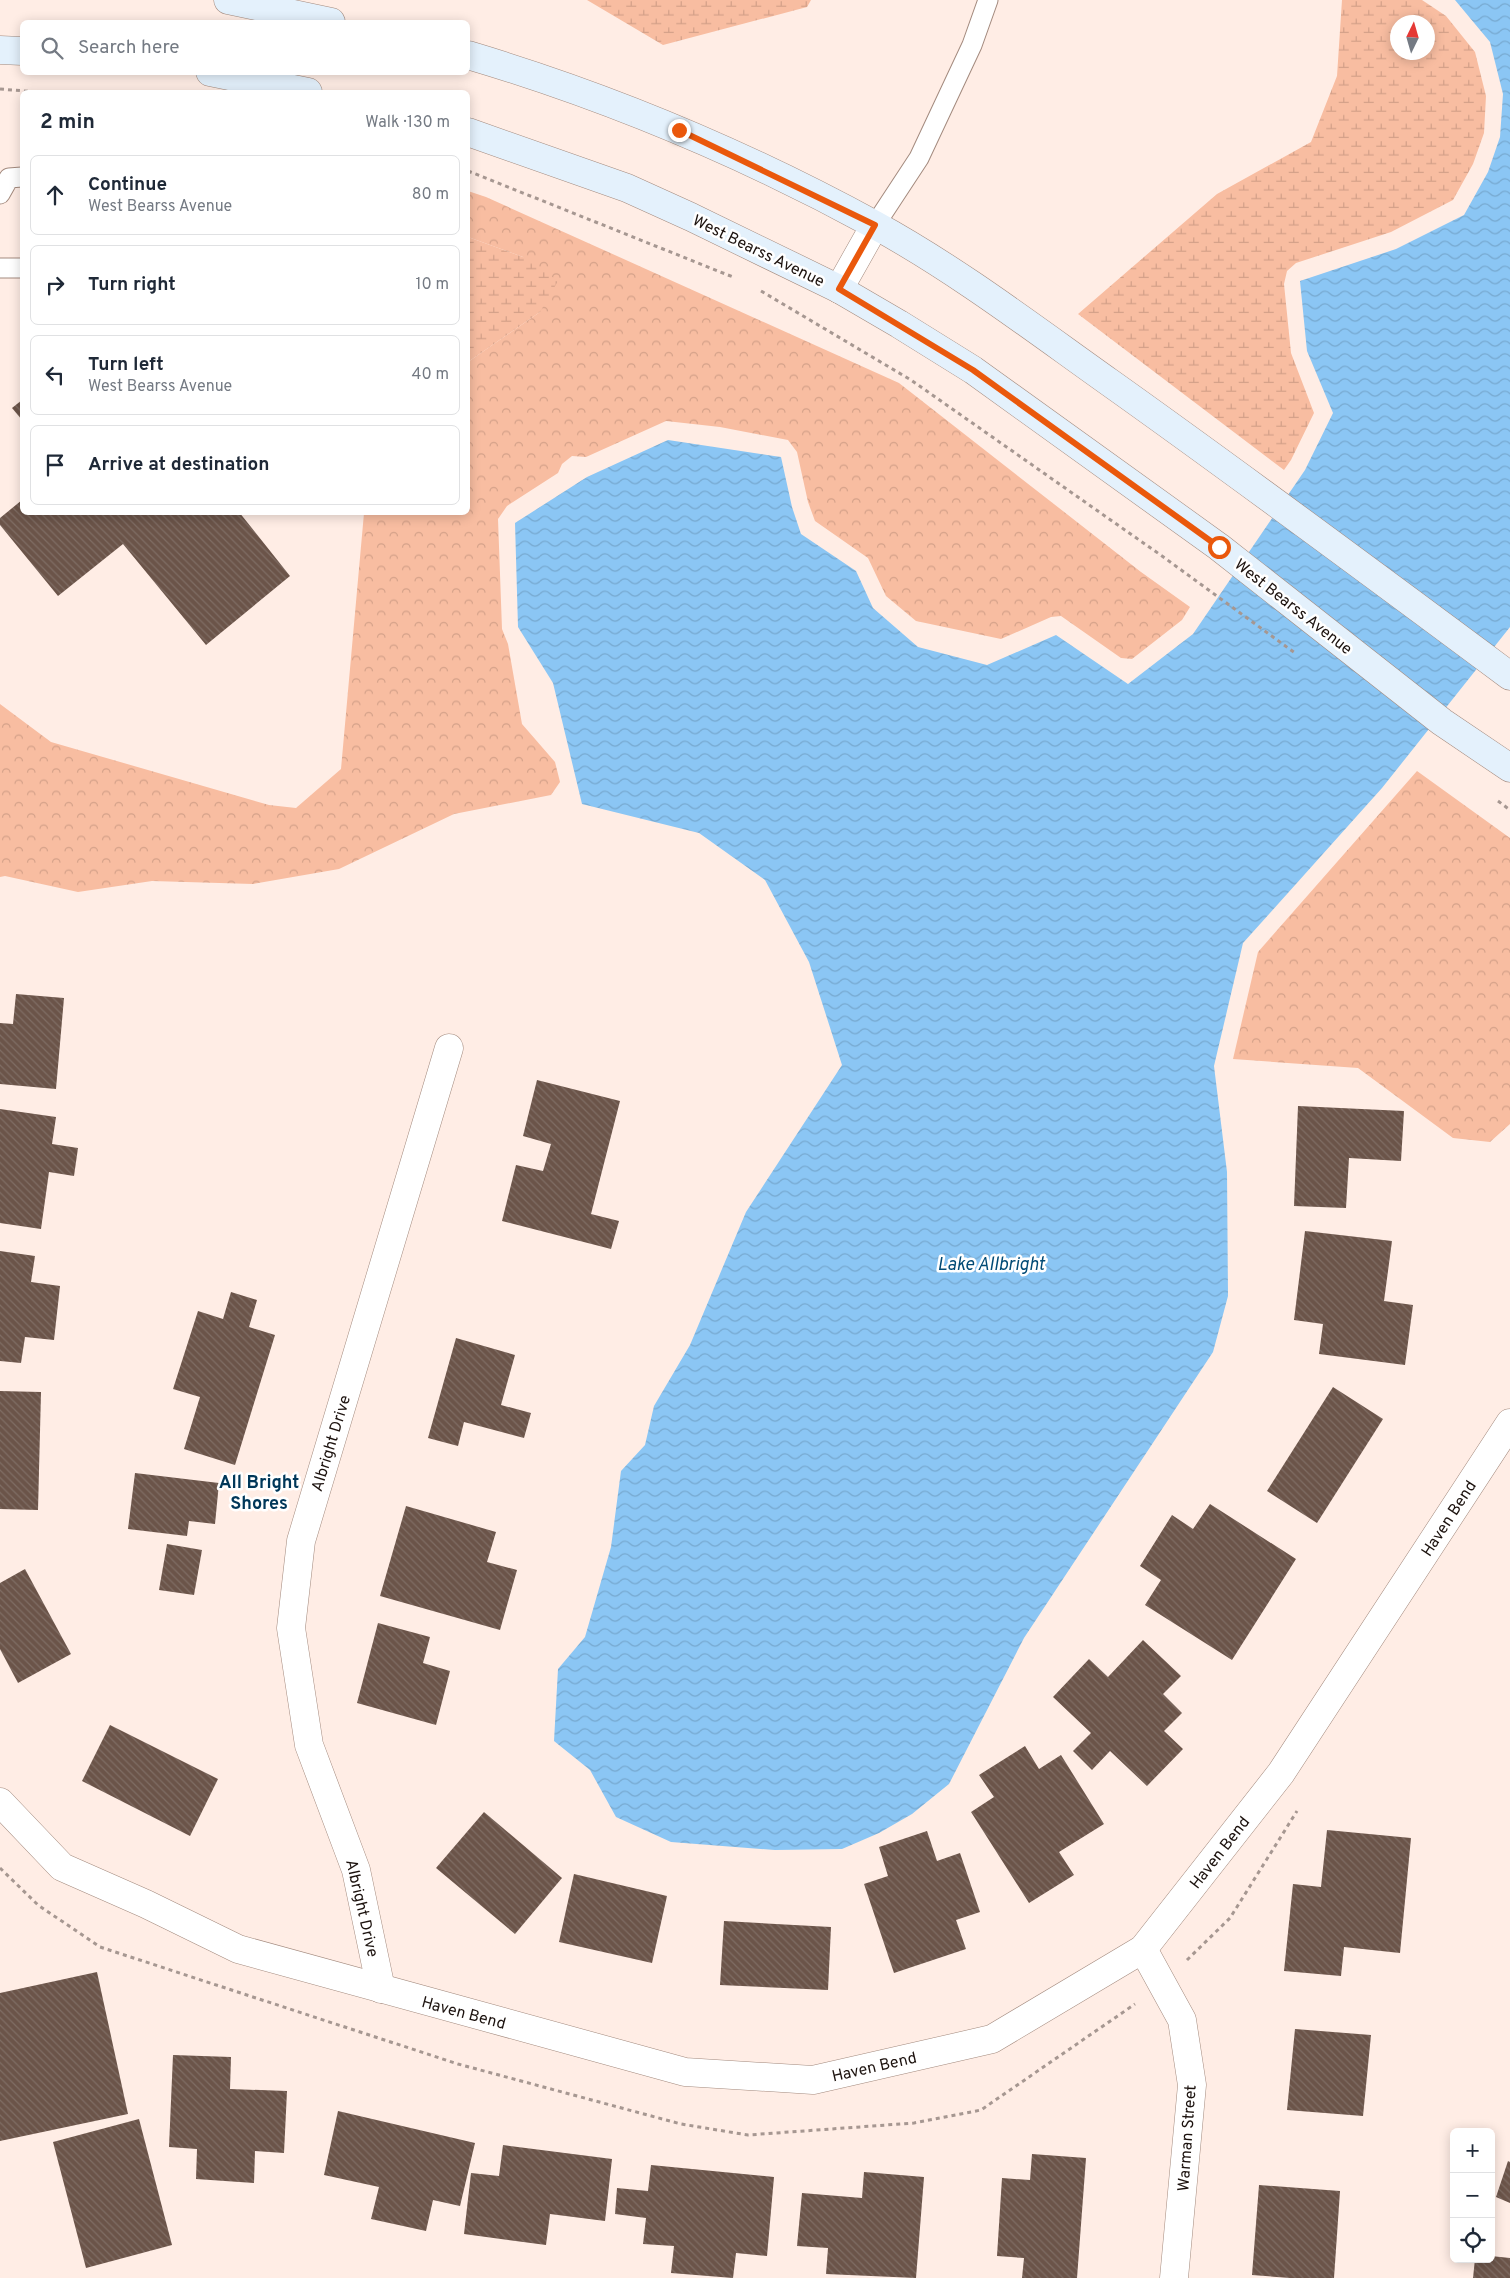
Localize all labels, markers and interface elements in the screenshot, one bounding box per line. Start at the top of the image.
north arrow [1390,15,1435,60]
search box [20,20,470,75]
icon: search [38,34,66,62]
text: Search here [78,36,180,60]
text: 2 min [40,109,95,136]
text: Walk · 130 m [365,113,450,133]
route end [668,119,691,142]
text: Continue [88,173,167,197]
icon: ahead [41,181,69,209]
text: 80 m [412,185,449,205]
text: West Bearss Avenue [88,197,232,217]
street label: West Bearss Avenue [689,211,827,292]
icon: right [41,271,69,299]
text: Turn right [88,273,176,297]
text: 10 m [415,275,449,295]
text: Turn left [88,353,164,377]
icon: left [41,361,69,389]
text: 40 m [411,365,449,385]
text: West Bearss Avenue [88,377,232,397]
icon: arrive [41,451,69,479]
text: Arrive at destination [88,453,269,477]
route start [1208,536,1231,559]
street label: West Bearss Avenue [1230,555,1356,660]
water label: Lake Allbright [937,1254,1046,1277]
street label: Albright Drive [308,1393,356,1494]
district label: All Bright Shores [219,1472,299,1516]
street label: Haven Bend [1418,1477,1482,1561]
street label: Haven Bend [1186,1813,1255,1893]
street label: Albright Drive [340,1858,382,1959]
street label: Haven Bend [419,1993,508,2035]
street label: Haven Bend [830,2048,919,2087]
street label: Warman Street [1174,2084,1202,2192]
map controls [1450,2128,1495,2263]
button: + [1450,2128,1495,2173]
button: − [1450,2173,1495,2218]
button: locate [1450,2218,1495,2263]

